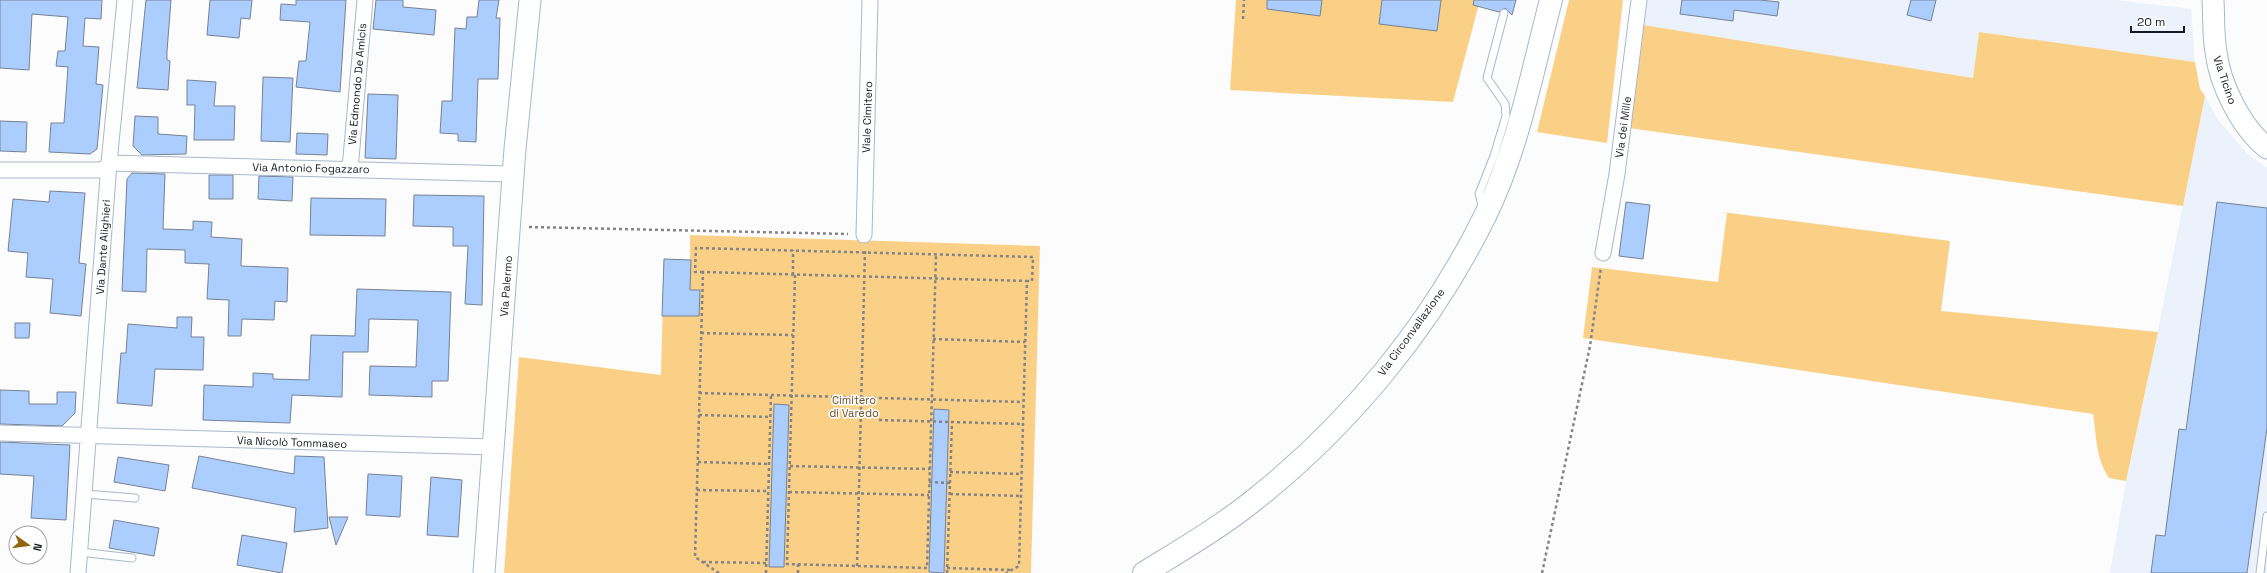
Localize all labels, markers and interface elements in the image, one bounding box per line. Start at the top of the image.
scale bar [2131,8,2184,34]
text: 20 m [2137,14,2165,30]
street label: Via Edmondo De Amicis [345,22,369,146]
street label: Via Ticino [2210,54,2240,106]
street label: Viale Cimitero [859,81,875,153]
street label: Via dei Mille [1612,95,1634,159]
street label: Via Antonio Fogazzaro [252,160,370,176]
street label: Via Dante Alighieri [93,199,113,295]
street label: Via Palermo [497,255,515,317]
street label: Via Circonvallazione [1375,286,1447,378]
park label: Cimitero di Varedo [829,393,879,420]
street label: Via Nicolò Tommaseo [237,433,348,451]
north arrow [8,525,48,565]
text: N [30,542,45,553]

